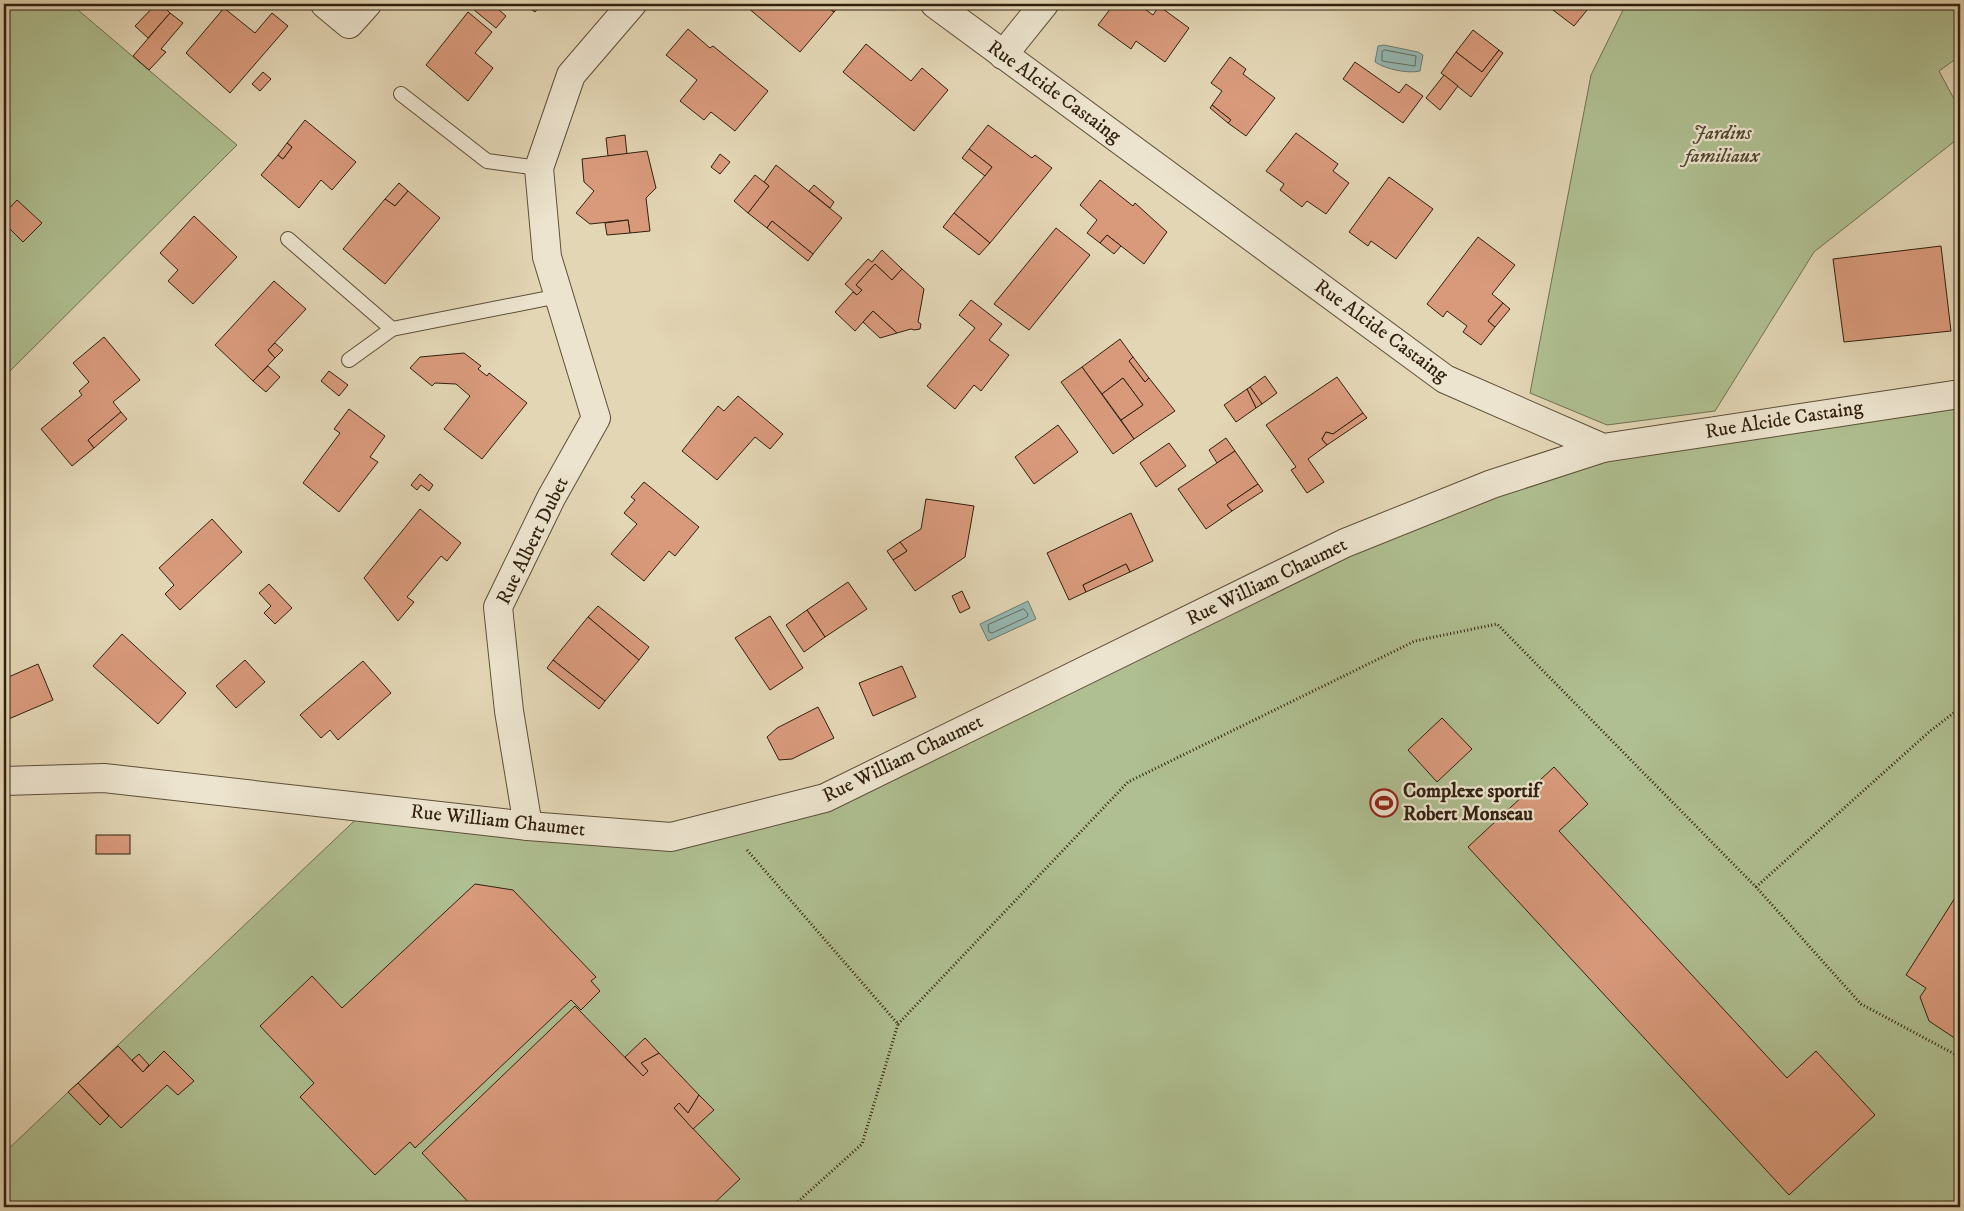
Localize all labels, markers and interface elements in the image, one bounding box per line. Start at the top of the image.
street label: Rue Alcide Castaing [982,35,1126,149]
park label: Jardins familiaux [1680,121,1761,169]
street label: Rue Alcide Castaing [1309,274,1453,388]
street label: Rue Alcide Castaing [1703,395,1865,445]
street label: Rue Albert Dubet [491,473,575,609]
street label: Rue William Chaumet [1183,532,1351,632]
street label: Rue William Chaumet [819,709,987,809]
place label: Complexe sportif Robert Monseau [1403,779,1543,827]
sports icon: Complexe sportif Robert Monseau [1369,788,1399,818]
street label: Rue William Chaumet [409,799,587,843]

